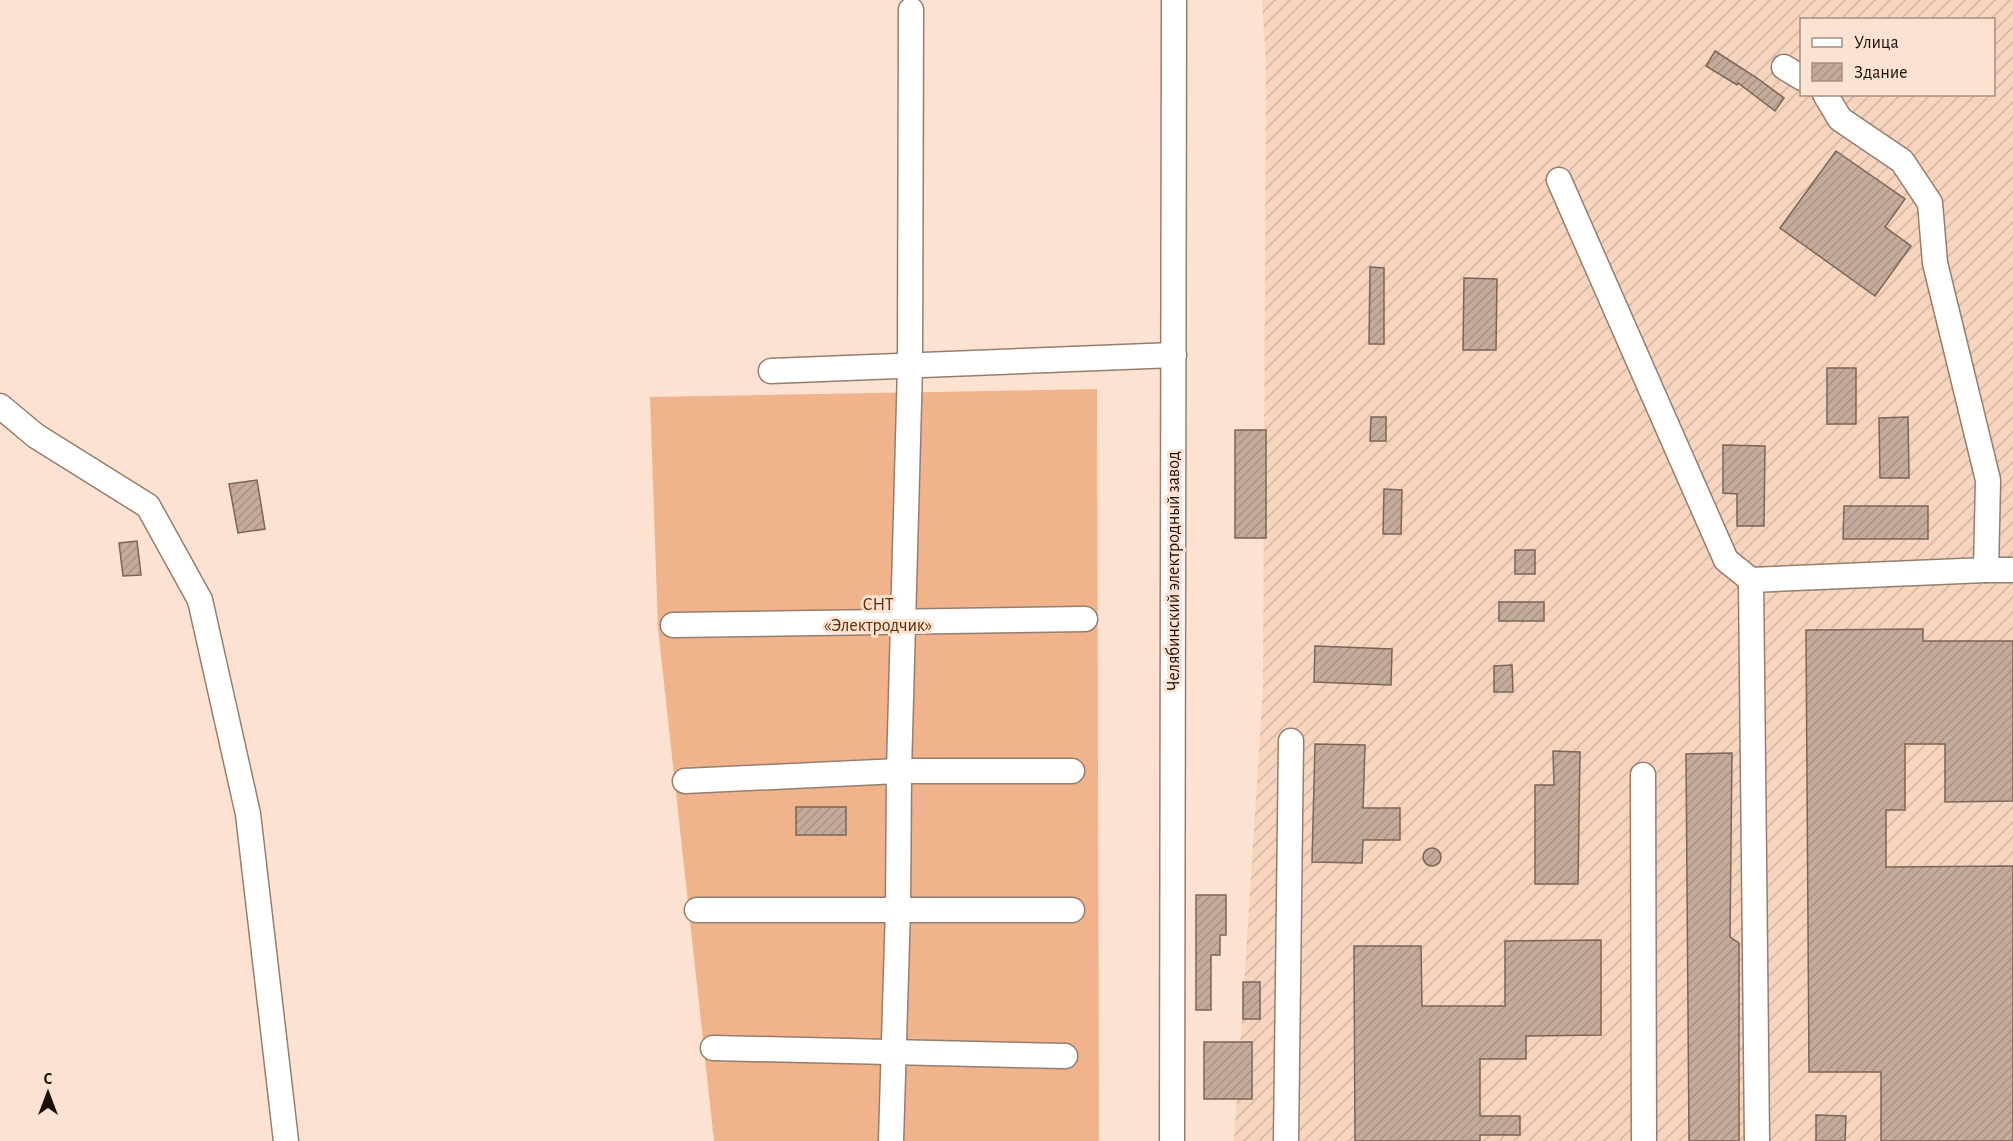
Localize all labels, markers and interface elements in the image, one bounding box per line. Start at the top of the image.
legend [1800,18,1995,96]
text: Улица [1854,34,1899,52]
text: Здание [1854,64,1908,82]
street label: Челябинский электродный завод [1164,451,1183,691]
park label: СНТ «Электродчик» [824,596,932,635]
north arrow [18,1063,78,1123]
text: С [44,1071,53,1087]

